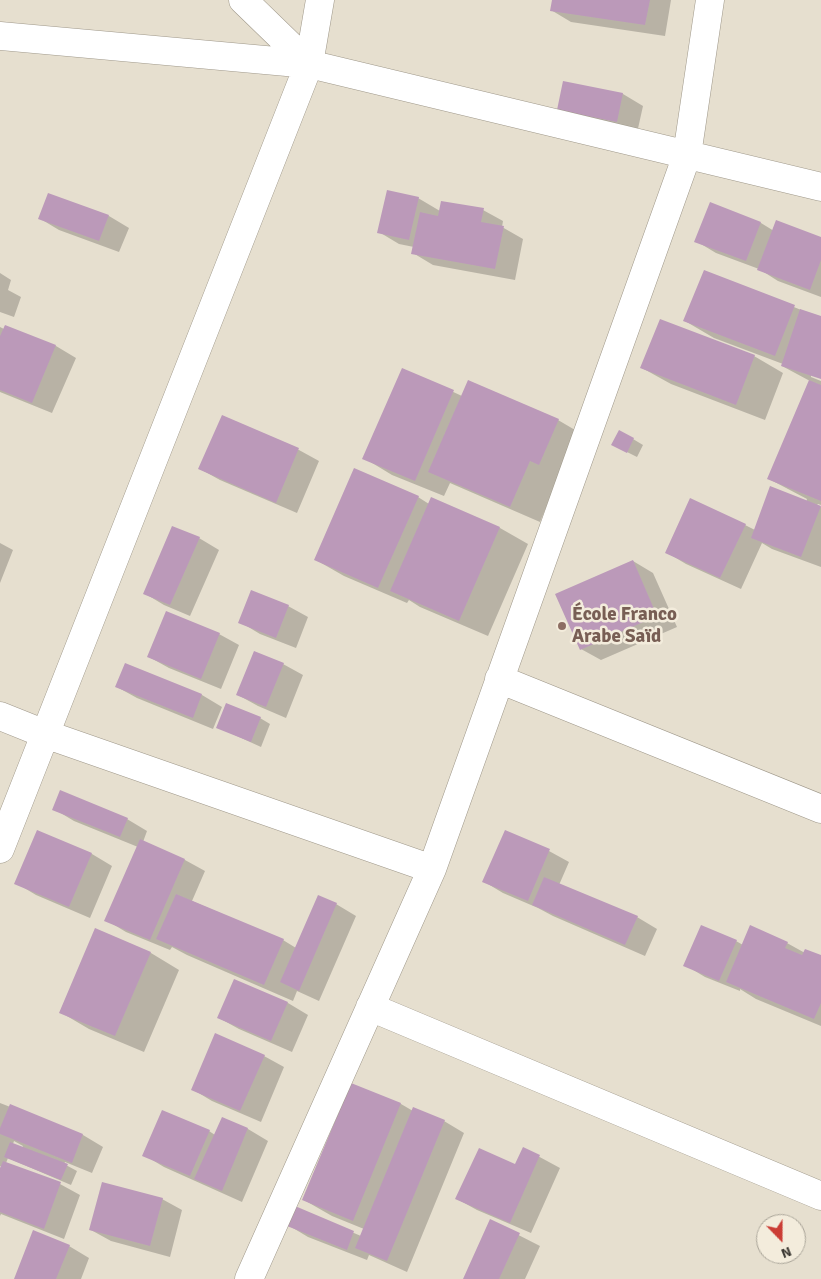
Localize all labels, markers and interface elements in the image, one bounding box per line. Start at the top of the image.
place label: École Franco Arabe Saïd [572,604,677,648]
marker: École Franco Arabe Saïd [556,620,568,632]
north arrow [756,1214,806,1264]
text: N [779,1243,794,1262]

